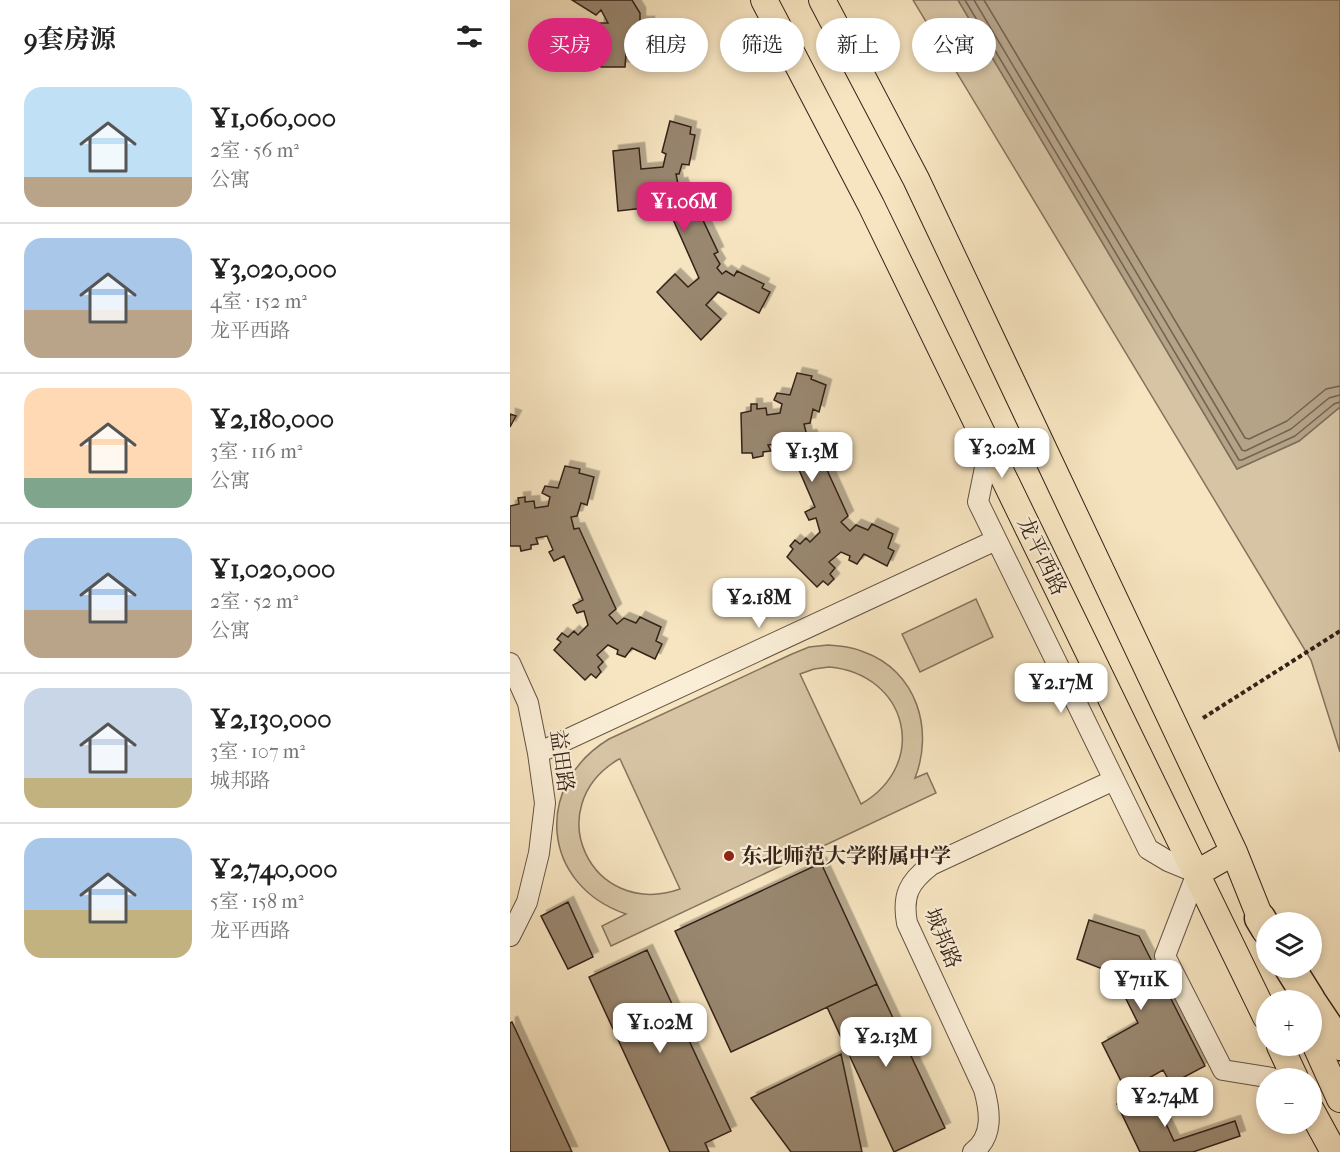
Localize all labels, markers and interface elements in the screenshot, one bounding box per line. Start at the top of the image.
chip: 买房 [528,18,612,72]
chip: 租房 [624,18,708,72]
chip: 筛选 [720,18,804,72]
chip: 新上 [816,18,900,72]
chip: 公寓 [912,18,996,72]
icon: filters [453,20,486,53]
text: 9套房源 [24,24,116,55]
text: ¥1,060,000 [210,103,336,134]
icon: home [72,111,144,183]
text: 2室 · 56 m² [210,139,299,162]
text: 公寓 [210,168,250,191]
pin: ¥1.06M [635,182,733,233]
text: ¥1.06M [651,190,717,213]
text: ¥3,020,000 [210,254,337,285]
icon: home [72,262,144,334]
text: 4室 · 152 m² [210,290,307,313]
text: 龙平西路 [210,319,290,342]
text: ¥2,180,000 [210,404,334,435]
icon: home [72,412,144,484]
pin: ¥3.02M [953,428,1051,479]
pin: ¥1.3M [770,432,854,483]
text: ¥3.02M [968,436,1036,459]
text: 3室 · 116 m² [210,440,302,463]
text: ¥1.3M [785,440,839,463]
text: 公寓 [210,469,250,492]
street label: 龙平西路 [1013,513,1071,599]
text: ¥1,020,000 [210,554,335,585]
icon: home [72,562,144,634]
pin: ¥2.18M [710,578,808,629]
text: ¥2.18M [726,586,792,609]
text: 2室 · 52 m² [210,590,298,613]
text: 公寓 [210,619,250,642]
pin: ¥2.17M [1012,663,1110,714]
text: ¥2.17M [1029,671,1093,694]
text: ¥2,130,000 [210,704,332,735]
icon: home [72,712,144,784]
street label: 益田路 [546,728,578,794]
text: 3室 · 107 m² [210,740,305,763]
text: 城邦路 [210,769,270,792]
place label: 东北师范大学附属中学 [741,844,951,868]
marker: 东北师范大学附属中学 [722,849,736,863]
text: ¥2,740,000 [210,854,338,885]
icon: home [72,862,144,934]
text: 5室 · 158 m² [210,890,304,913]
street label: 城邦路 [920,904,966,972]
map controls [1256,912,1322,1134]
button: layers [1256,912,1322,978]
text: 龙平西路 [210,919,290,942]
pin: ¥711K [1099,960,1183,1011]
text: ¥711K [1114,968,1168,991]
button: + [1256,990,1322,1056]
pin: ¥1.02M [611,1003,709,1054]
text: ¥1.02M [627,1011,693,1034]
pin: ¥2.13M [837,1017,935,1068]
text: ¥2.13M [854,1025,918,1048]
button: − [1256,1068,1322,1134]
pin: ¥2.74M [1116,1077,1214,1128]
text: ¥2.74M [1131,1085,1199,1108]

